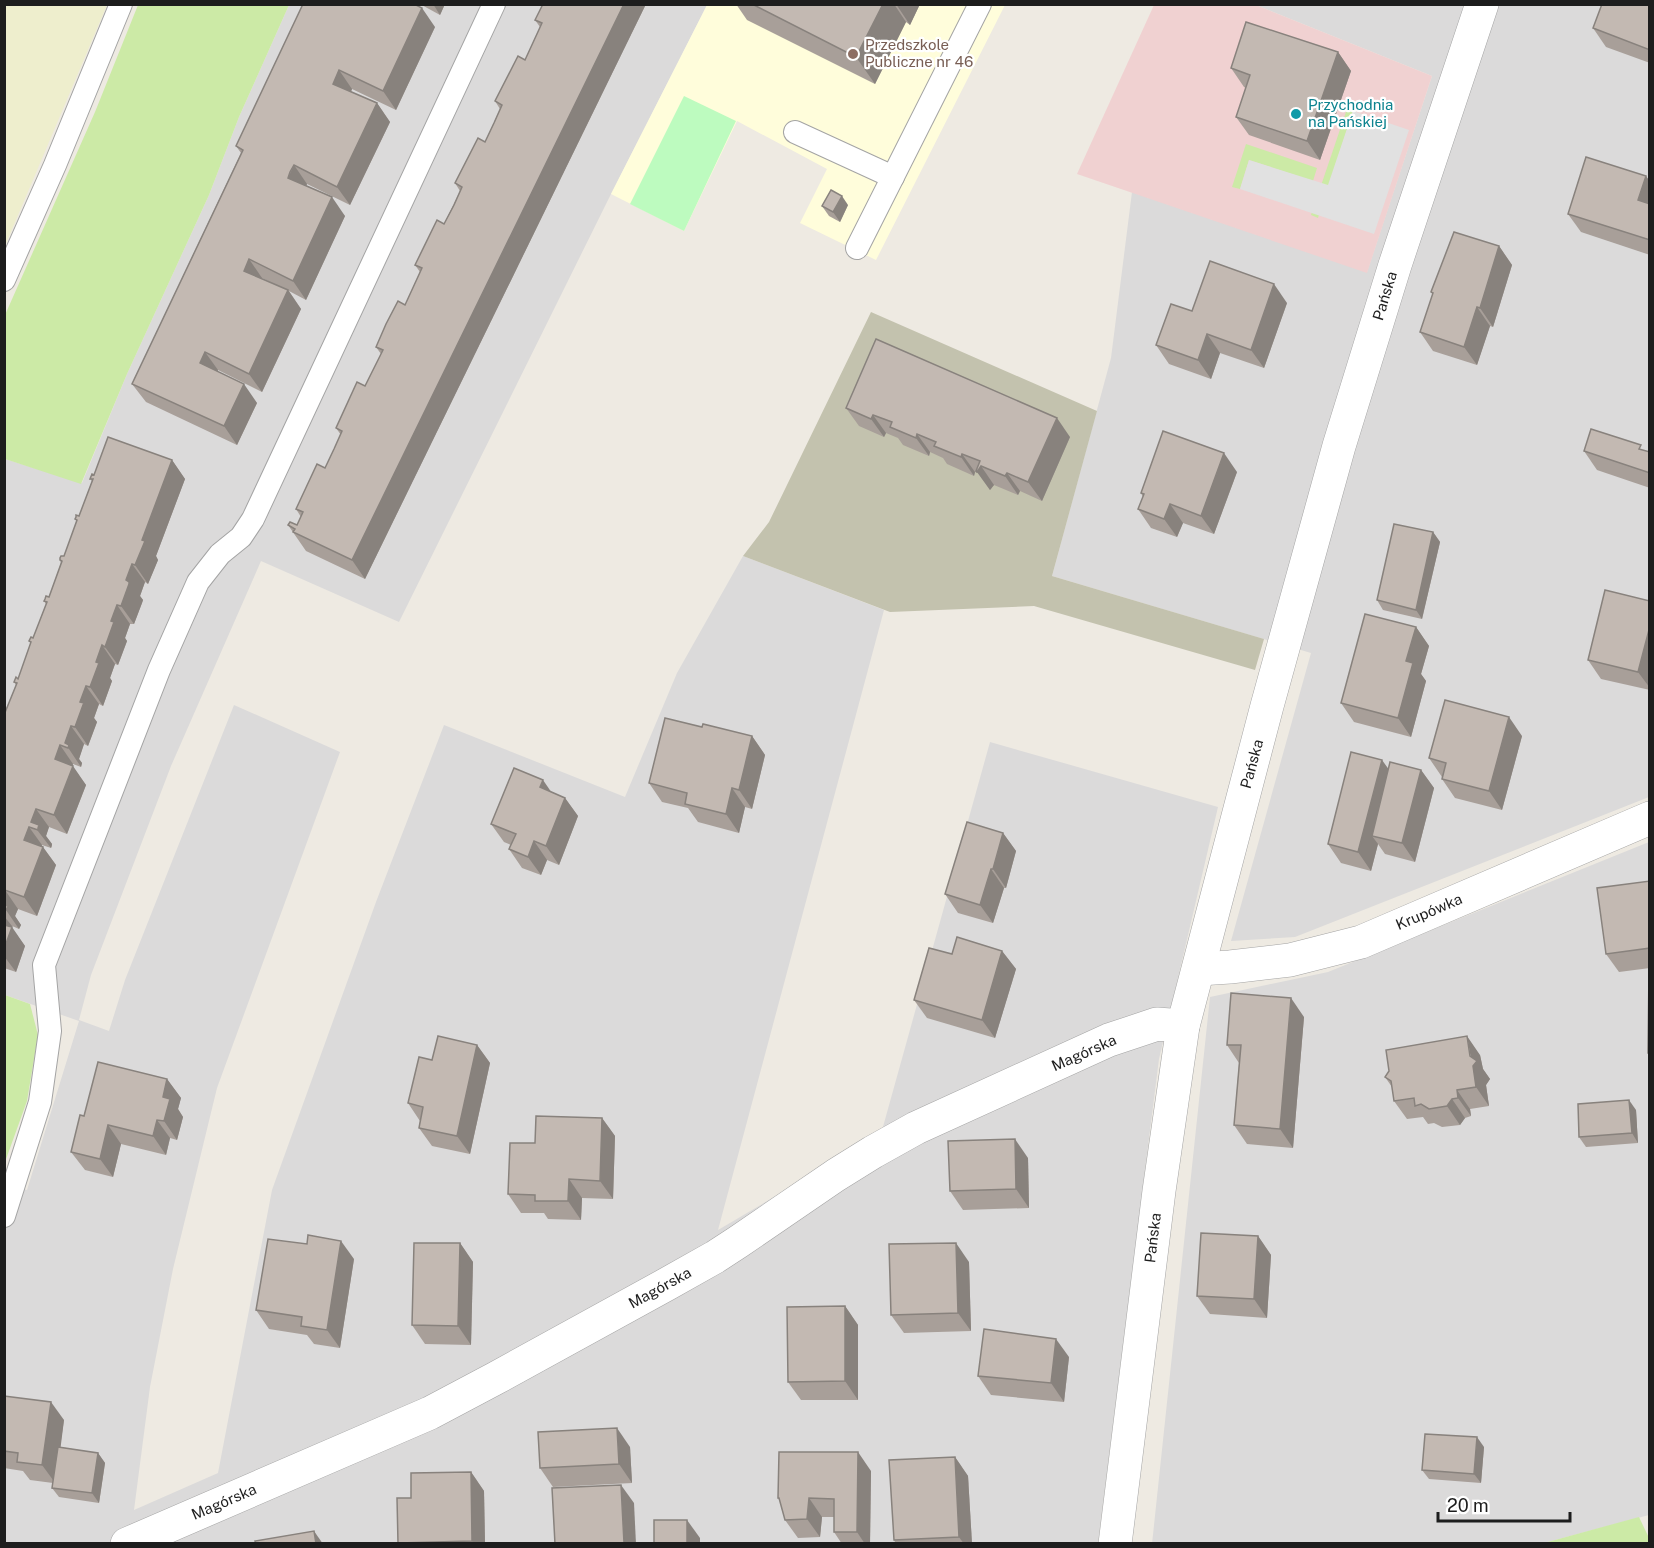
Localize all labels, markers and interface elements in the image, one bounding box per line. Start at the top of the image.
place label: Przedszkole Publiczne nr 46 [865,36,973,70]
marker: Przedszkole Publiczne nr 46 [846,47,860,61]
place label: Przychodnia na Pańskiej [1308,96,1393,130]
marker: Przychodnia na Pańskiej [1289,107,1303,121]
street label: Pańska [1369,269,1400,322]
street label: Pańska [1237,737,1266,790]
street label: Krupówka [1393,890,1465,933]
street label: Magórska [1049,1031,1119,1074]
street label: Pańska [1141,1212,1164,1264]
street label: Magórska [625,1263,694,1312]
street label: Magórska [189,1480,259,1523]
scale bar [1438,1485,1570,1523]
text: 20 m [1447,1495,1489,1516]

